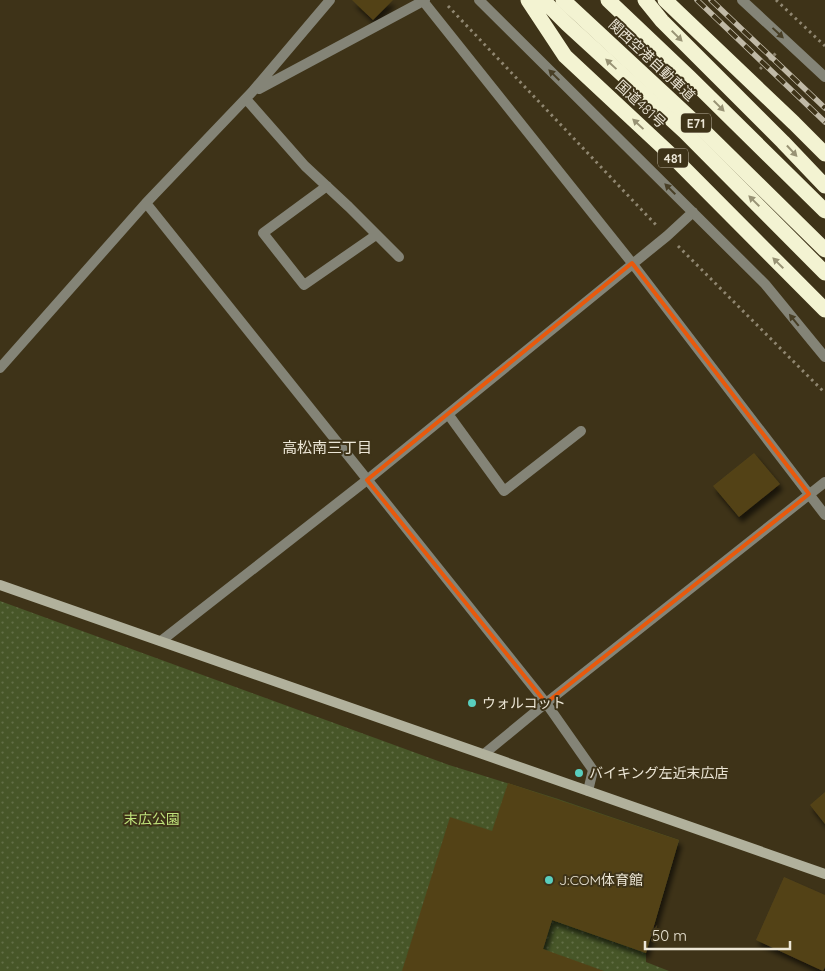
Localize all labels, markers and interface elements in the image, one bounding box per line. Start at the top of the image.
street label: 関西空港自動車道 [605,15,699,105]
one-way arrow [772,27,784,39]
one-way arrow [671,30,683,42]
one-way arrow [606,58,618,70]
one-way arrow [549,69,561,81]
street label: 国道481号 [612,76,670,132]
one-way arrow [712,100,724,112]
road number: E71 [681,114,711,132]
one-way arrow [632,118,644,130]
one-way arrow [786,145,798,157]
road number: 481 [658,148,688,168]
one-way arrow [664,183,676,195]
one-way arrow [748,195,760,207]
one-way arrow [772,258,784,270]
one-way arrow [789,313,800,326]
district label: 高松南三丁目 [282,438,372,457]
place label: ウォルコット [482,694,566,712]
marker: ウォルコット [466,697,478,709]
place label: バイキング左近末広店 [589,764,729,782]
marker: バイキング左近末広店 [573,767,585,779]
park label: 末広公園 [124,810,180,828]
place label: J:COM体育館 [559,871,643,889]
marker: J:COM体育館 [543,874,555,886]
scale bar [645,918,790,950]
text: 50 m [652,926,687,945]

